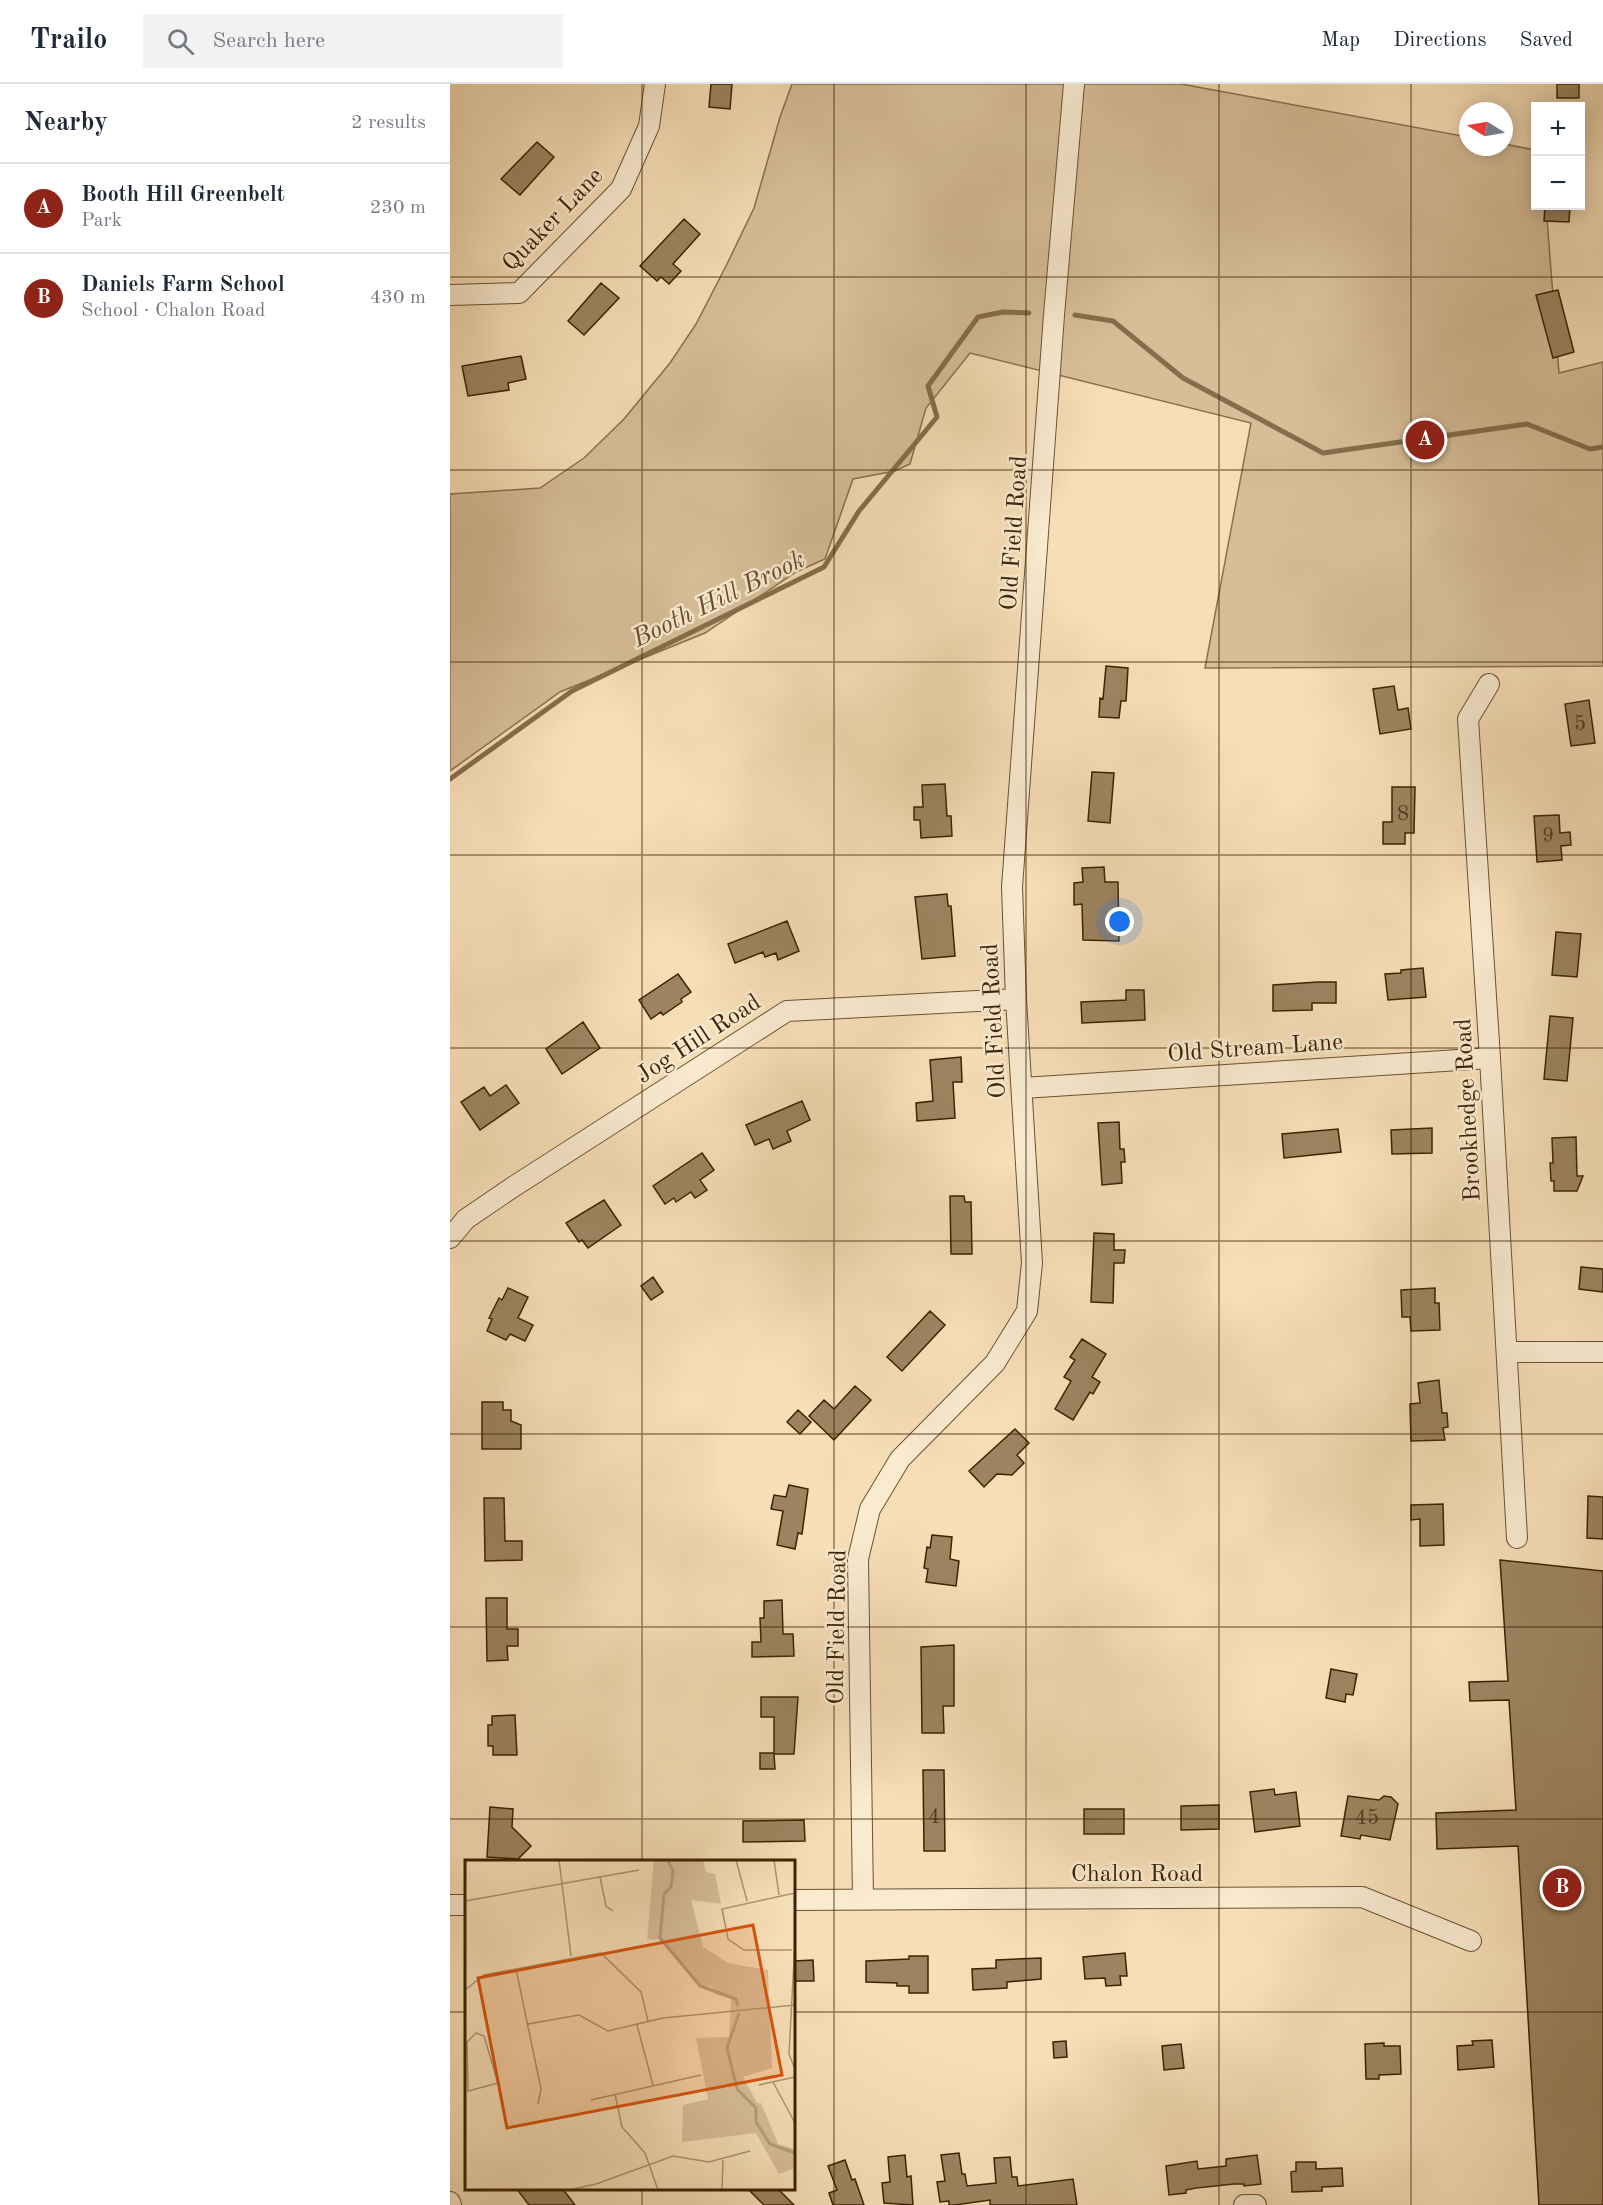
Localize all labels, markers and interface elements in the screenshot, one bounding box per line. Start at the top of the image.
search box [143,14,563,68]
icon: search [164,25,197,58]
text: Trailo [30,27,107,55]
text: Search here [212,30,325,52]
text: Map [1321,30,1360,51]
text: Directions [1393,30,1487,51]
text: Saved [1520,30,1573,51]
north arrow [1459,102,1513,156]
map controls [1531,102,1585,210]
button: + [1531,102,1585,156]
text: Nearby [24,110,108,136]
text: 2 results [351,113,426,133]
button: − [1531,156,1585,210]
street label: Quaker Lane [498,164,608,277]
text: Booth Hill Greenbelt [81,184,285,206]
text: A [36,198,51,218]
text: 230 m [370,198,426,218]
text: Park [81,211,122,231]
text: Daniels Farm School [81,274,285,296]
text: B [36,288,51,308]
text: 430 m [370,288,426,308]
text: School · Chalon Road [81,301,265,321]
pin: A [1406,418,1444,462]
street label: Old Field Road [998,455,1032,612]
water label: Booth Hill Brook [628,547,809,653]
house number: 5 [1574,714,1586,735]
house number: 8 [1397,804,1409,825]
house number: 9 [1542,826,1554,847]
your location [1105,907,1134,936]
street label: Old Field Road [979,943,1011,1099]
street label: Jog Hill Road [633,991,766,1089]
street label: Brookhedge Road [1452,1018,1486,1202]
street label: Old Stream Lane [1166,1031,1344,1067]
street label: Old Field Road [825,1549,851,1705]
house number: 4 [928,1807,940,1828]
house number: 45 [1355,1808,1379,1829]
inset map [465,1860,795,2190]
street label: Chalon Road [1071,1863,1203,1887]
pin: B [1542,1866,1582,1910]

